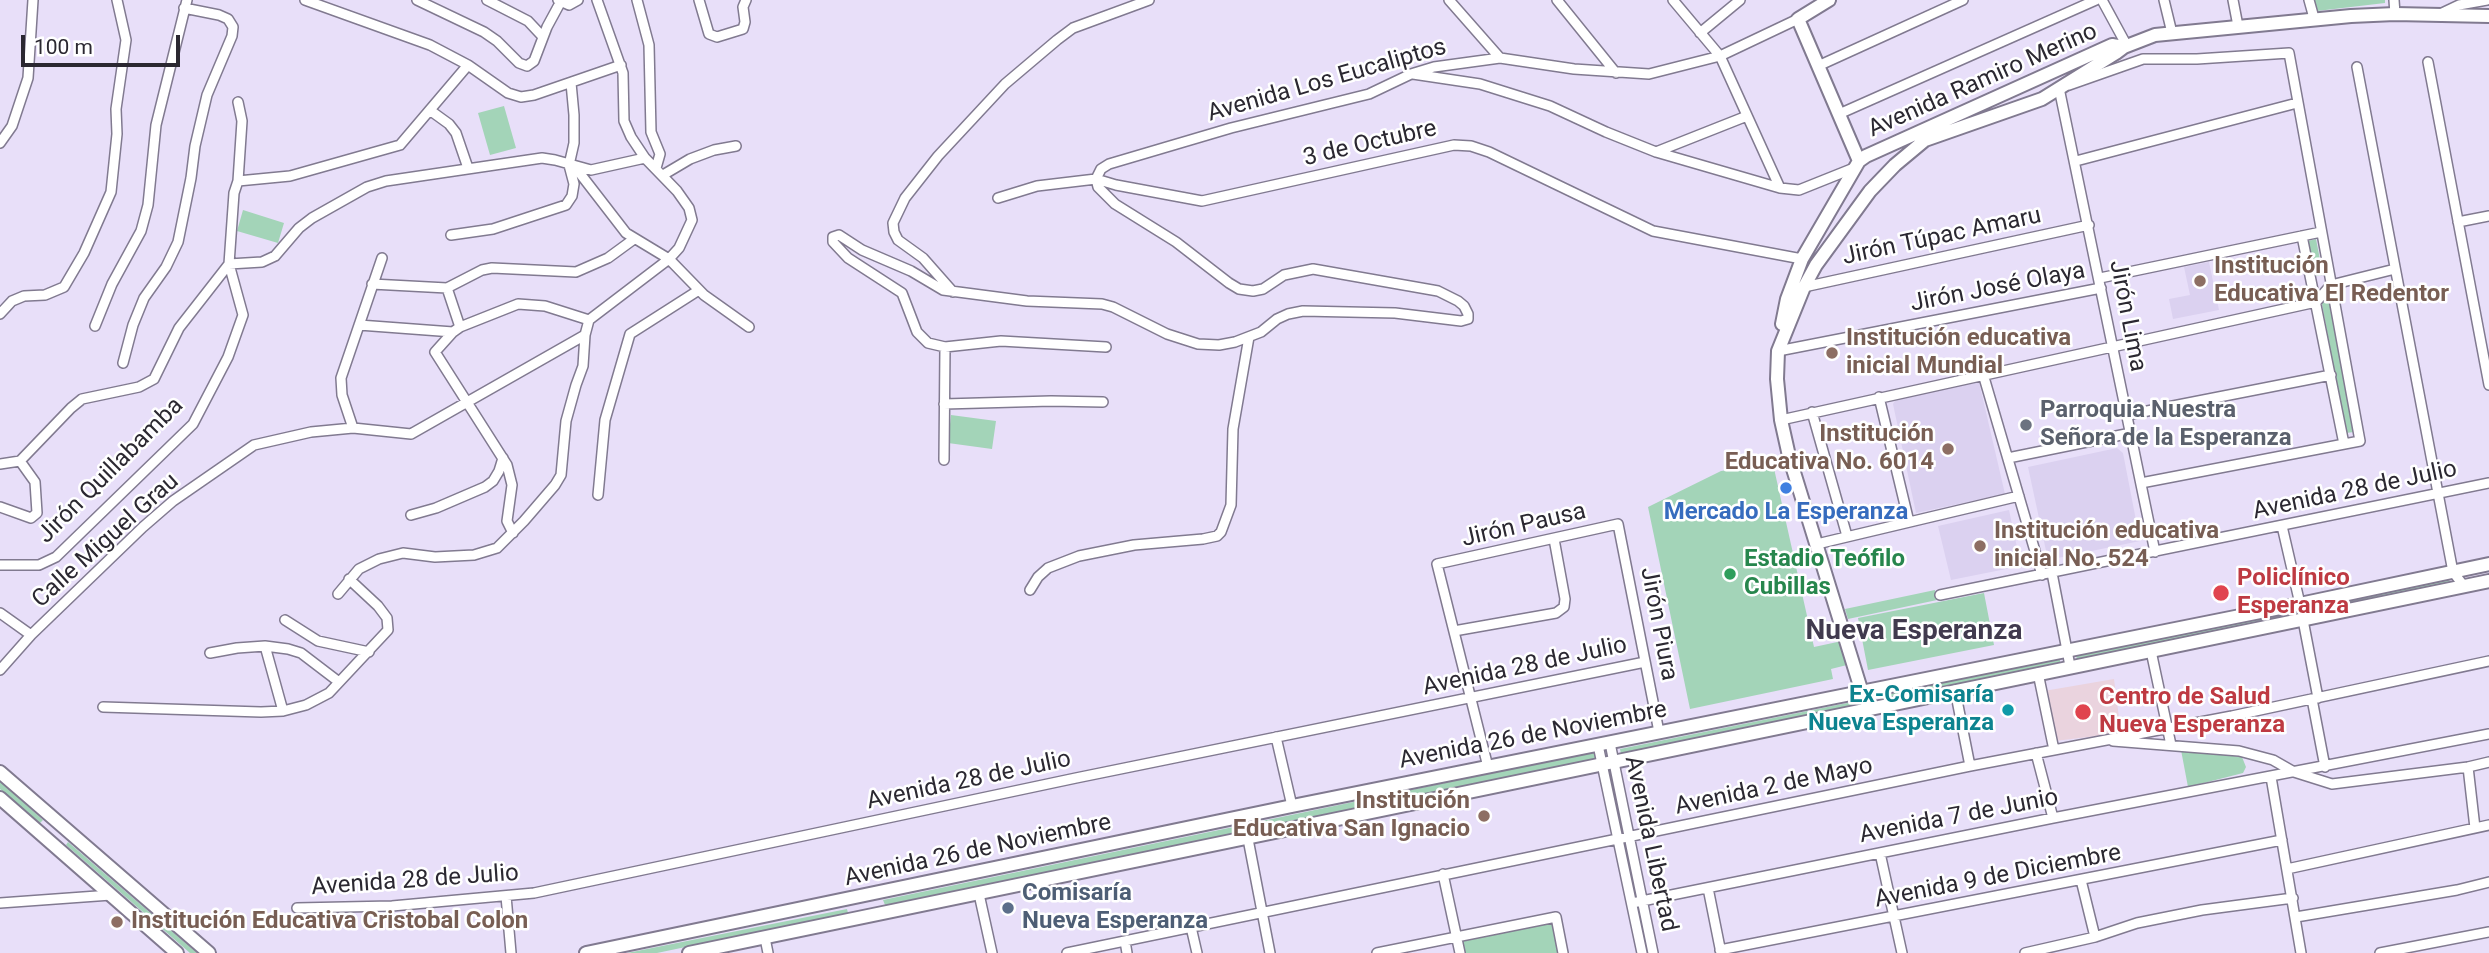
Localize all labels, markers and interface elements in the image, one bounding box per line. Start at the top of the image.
street label: Avenida Ramiro Merino [1864,17,2102,145]
scale bar [24,21,184,65]
street label: Avenida Los Eucaliptos [1204,33,1450,129]
text: 100 m [34,35,93,59]
street label: 3 de Octubre [1301,115,1439,173]
street label: Jirón Túpac Amaru [1840,202,2044,272]
place label: Institución Educativa El Redentor [2214,253,2449,309]
street label: Jirón José Olaya [1908,257,2088,319]
street label: Jirón Lima [2102,258,2152,374]
marker: Institución Educativa El Redentor [2192,273,2208,289]
place label: Institución educativa inicial Mundial [1846,325,2071,381]
marker: Institución educativa inicial Mundial [1824,345,1840,361]
street label: Jirón Quillabamba [32,392,190,550]
place label: Parroquia Nuestra Señora de la Esperanza [2040,397,2292,453]
marker: Parroquia Nuestra Señora de la Esperanza [2018,417,2034,433]
place label: Institución Educativa No. 6014 [1725,421,1934,477]
marker: Institución Educativa No. 6014 [1940,441,1956,457]
street label: Avenida 28 de Julio [2250,455,2460,527]
street label: Calle Miguel Grau [27,468,185,614]
marker: Mercado La Esperanza [1778,480,1794,496]
street label: Jirón Pausa [1459,498,1589,554]
place label: Mercado La Esperanza [1664,499,1908,527]
place label: Institución educativa inicial No. 524 [1994,518,2219,574]
marker: Institución educativa inicial No. 524 [1972,538,1988,554]
place label: Estadio Teófilo Cubillas [1744,546,1905,602]
street label: Jirón Piura [1633,565,1683,683]
place label: Policlínico Esperanza [2237,565,2350,621]
marker: Estadio Teófilo Cubillas [1722,566,1738,582]
marker: Policlínico Esperanza [2211,583,2231,603]
district label: Nueva Esperanza [1805,615,2023,649]
street label: Avenida 28 de Julio [1420,631,1630,703]
place label: Ex-Comisaría Nueva Esperanza [1808,682,1994,738]
place label: Centro de Salud Nueva Esperanza [2099,684,2285,740]
street label: Avenida 26 de Noviembre [1397,696,1669,776]
marker: Ex-Comisaría Nueva Esperanza [2000,702,2016,718]
marker: Centro de Salud Nueva Esperanza [2073,702,2093,722]
street label: Avenida 28 de Julio [864,745,1074,817]
street label: Avenida 2 de Mayo [1673,752,1875,822]
street label: Avenida Libertad [1617,753,1683,935]
street label: Avenida 7 de Junio [1857,784,2061,850]
place label: Institución Educativa San Ignacio [1233,788,1470,844]
marker: Institución Educativa San Ignacio [1476,808,1492,824]
street label: Avenida 26 de Noviembre [842,809,1114,893]
street label: Avenida 9 de Diciembre [1872,839,2124,915]
street label: Avenida 28 de Julio [310,859,520,903]
place label: Comisaría Nueva Esperanza [1022,880,1208,936]
marker: Comisaría Nueva Esperanza [1000,900,1016,916]
place label: Institución Educativa Cristobal Colon [131,908,528,936]
marker: Institución Educativa Cristobal Colon [109,914,125,930]

